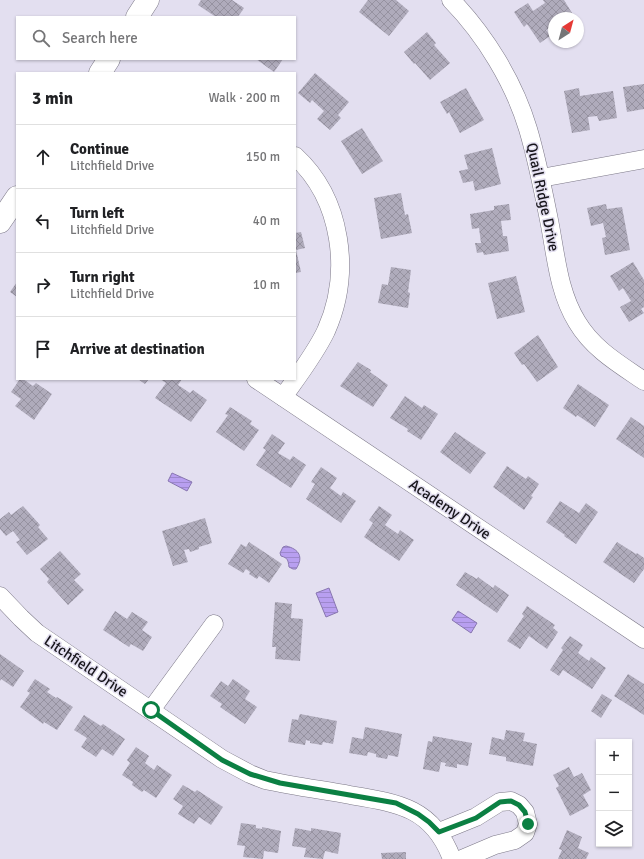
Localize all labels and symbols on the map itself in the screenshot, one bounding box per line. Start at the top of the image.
north arrow [548,12,584,48]
street label: Quail Ridge Drive [523,141,563,253]
street label: Academy Drive [406,475,494,543]
street label: Litchfield Drive [41,631,131,701]
route start [142,701,160,719]
route end [519,815,537,833]

